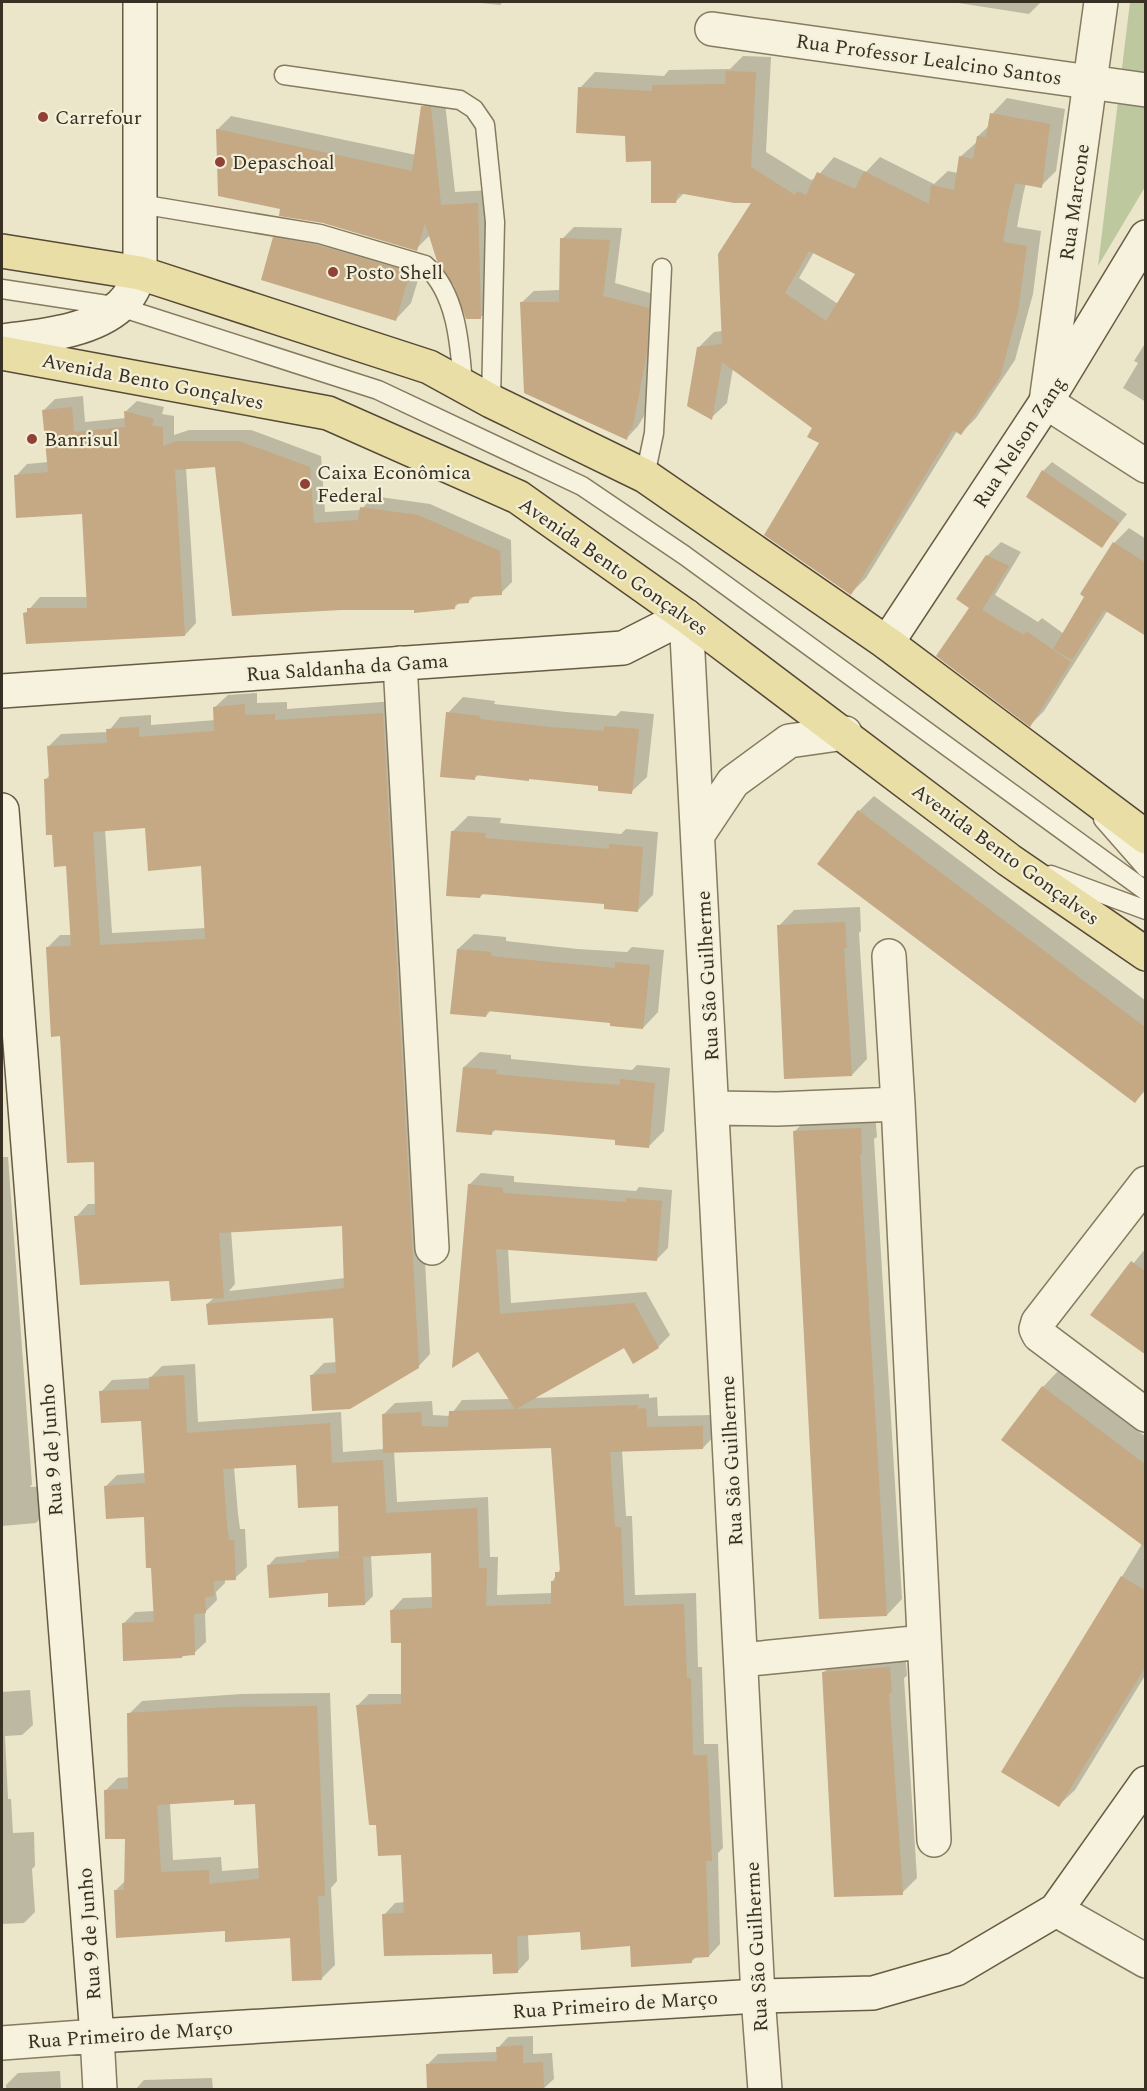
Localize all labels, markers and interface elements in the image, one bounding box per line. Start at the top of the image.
street label: Rua Professor Lealcino Santos [794,26,1064,94]
place label: Carrefour [55,103,142,133]
marker: Carrefour [36,110,50,124]
street label: Rua Marcone [1052,142,1098,263]
place label: Depaschoal [232,148,335,178]
marker: Depaschoal [213,155,227,169]
place label: Posto Shell [345,258,443,288]
marker: Posto Shell [326,265,340,279]
street label: Avenida Bento Gonçalves [39,346,266,418]
street label: Rua Nelson Zang [966,371,1074,514]
place label: Banrisul [44,425,119,455]
marker: Banrisul [25,432,39,446]
place label: Caixa Econômica Federal [317,458,471,511]
marker: Caixa Econômica Federal [298,477,312,491]
street label: Avenida Bento Gonçalves [512,490,714,644]
street label: Rua Saldanha da Gama [245,646,449,690]
street label: Avenida Bento Gonçalves [905,776,1106,933]
street label: Rua São Guilherme [689,890,727,1062]
street label: Rua São Guilherme [713,1375,751,1547]
street label: Rua 9 de Junho [32,1383,72,1517]
street label: Rua São Guilherme [738,1861,776,2033]
street label: Rua 9 de Junho [70,1867,110,2001]
street label: Rua Primeiro de Março [511,1983,719,2027]
street label: Rua Primeiro de Março [26,2013,234,2057]

